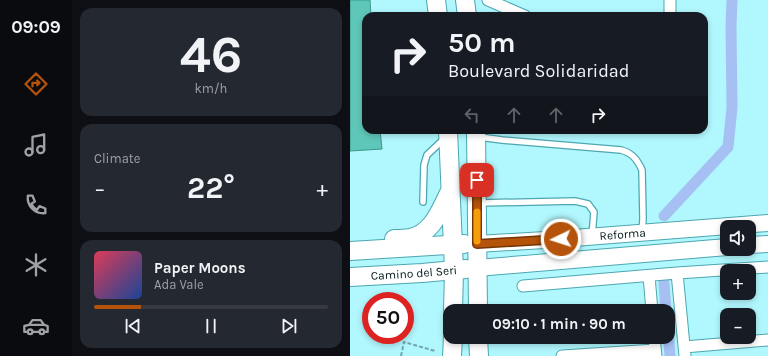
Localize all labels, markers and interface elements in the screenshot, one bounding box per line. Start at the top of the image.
text: 09:09 [11,16,61,38]
text: 46 [180,24,242,85]
text: 50 m [448,26,516,59]
icon: right [382,28,434,80]
text: Boulevard Solidaridad [448,60,629,82]
icon: directions [22,70,50,98]
text: km/h [195,81,227,96]
icon: left [461,104,483,126]
icon: ahead [503,104,525,126]
icon: ahead [545,104,567,126]
icon: right [587,104,609,126]
icon: music [22,131,50,159]
text: Climate [94,151,140,166]
pin [460,163,494,197]
icon: arrive [466,169,488,191]
text: 22° [187,170,235,206]
text: − [94,176,106,202]
text: + [316,176,328,202]
icon: phone [22,191,50,219]
position arrow [540,218,582,260]
map controls [720,220,756,344]
button: sound [720,220,756,256]
street label: Reforma [599,225,646,243]
icon: climate [22,251,50,279]
text: Paper Moons [154,259,246,277]
street label: Camino del Seri [370,263,458,283]
button: + [720,264,756,300]
text: Ada Vale [154,277,204,292]
speed limit sign: 50 [362,292,414,344]
button: − [720,308,756,344]
icon: car [22,312,50,340]
icon: previous [122,315,144,337]
icon: pause [200,315,222,337]
icon: next [278,315,300,337]
text: 09:10 · 1 min · 90 m [492,315,626,333]

